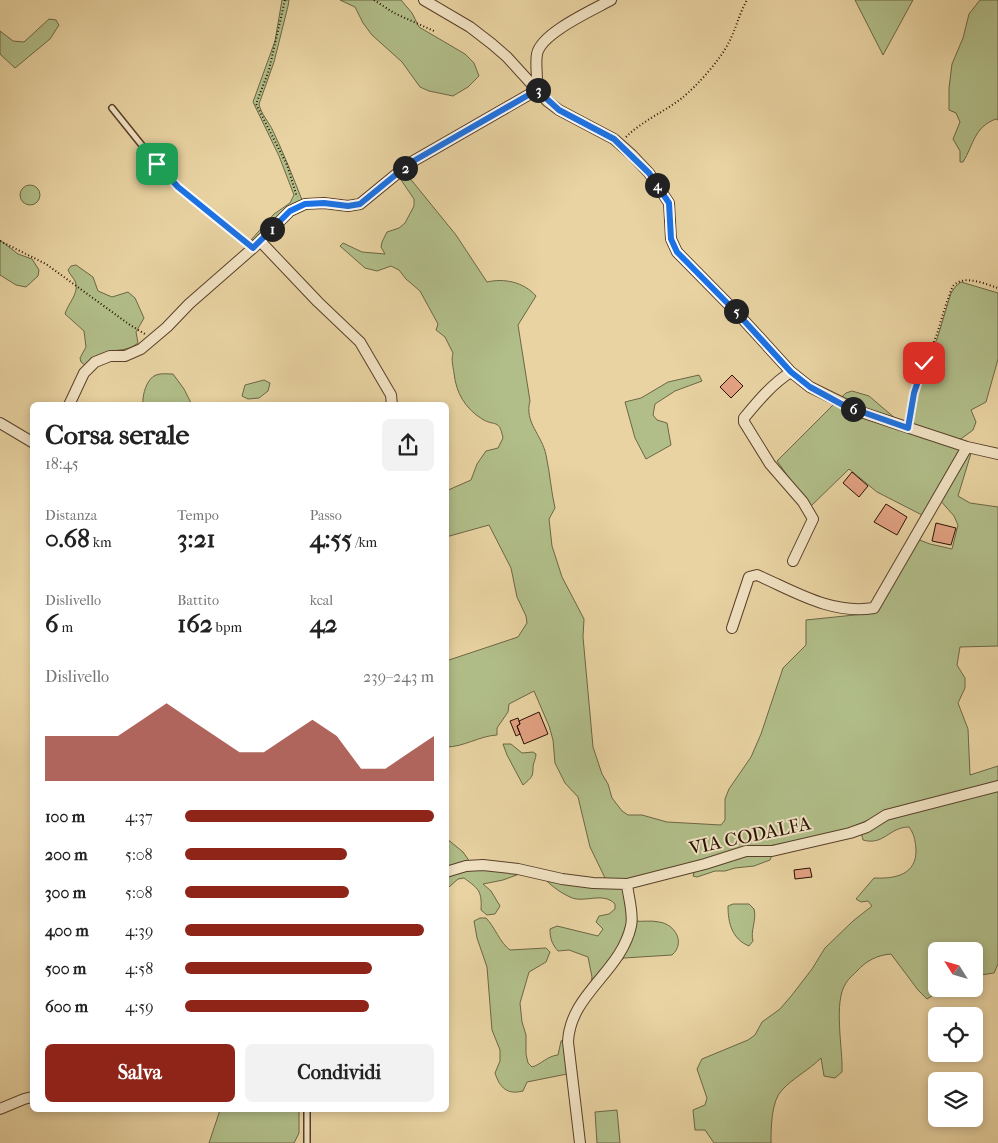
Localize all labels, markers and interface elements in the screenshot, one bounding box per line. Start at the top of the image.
pin: 3 [526,78,550,102]
text: 3 [536,82,541,99]
pin [136,143,178,185]
icon: arrive [143,150,171,178]
pin: 2 [392,156,418,180]
text: 2 [402,160,409,177]
pin: 4 [644,172,670,198]
text: 4 [653,177,662,194]
pin: 1 [260,216,284,242]
text: 1 [270,221,275,238]
pin: 5 [724,298,748,324]
text: 5 [733,303,740,320]
pin [903,342,945,384]
icon: check [910,349,938,377]
pin: 6 [840,396,866,422]
text: 6 [850,401,857,418]
text: Corsa serale [45,418,189,451]
button: share [382,419,434,471]
text: 18:45 [45,454,79,473]
text: Distanza [45,507,97,524]
text: Tempo [177,507,219,524]
text: Passo [310,507,342,524]
text: 0.68 [45,524,90,553]
text: 3:21 [177,524,215,553]
text: 4:55 [310,524,352,553]
text: km [90,534,112,551]
text: /km [352,534,377,551]
text: Dislivello [45,592,101,609]
text: Battito [177,592,219,609]
text: kcal [310,592,333,609]
text: 6 [45,609,59,638]
text: 162 [177,609,213,638]
text: 42 [310,609,337,638]
text: m [59,619,73,636]
text: bpm [213,619,242,636]
text: Dislivello [45,667,109,686]
text: 239–243 m [363,667,434,686]
text: 100 m [45,807,85,826]
text: 4:37 [125,807,153,826]
street label: VIA CODALFA [686,812,814,860]
text: 200 m [45,845,88,864]
text: 5:08 [125,845,153,864]
text: 300 m [45,883,86,902]
text: 5:08 [125,883,153,902]
text: 400 m [45,921,89,940]
text: 4:39 [125,921,153,940]
north arrow [928,942,982,998]
map controls [928,942,983,1127]
text: 500 m [45,959,86,978]
text: 4:58 [125,959,153,978]
text: 600 m [45,997,88,1016]
text: 4:59 [125,997,154,1016]
button: locate [928,1007,983,1062]
button: Salva [45,1044,235,1102]
button: Condividi [245,1044,434,1102]
button: layers [928,1072,983,1127]

